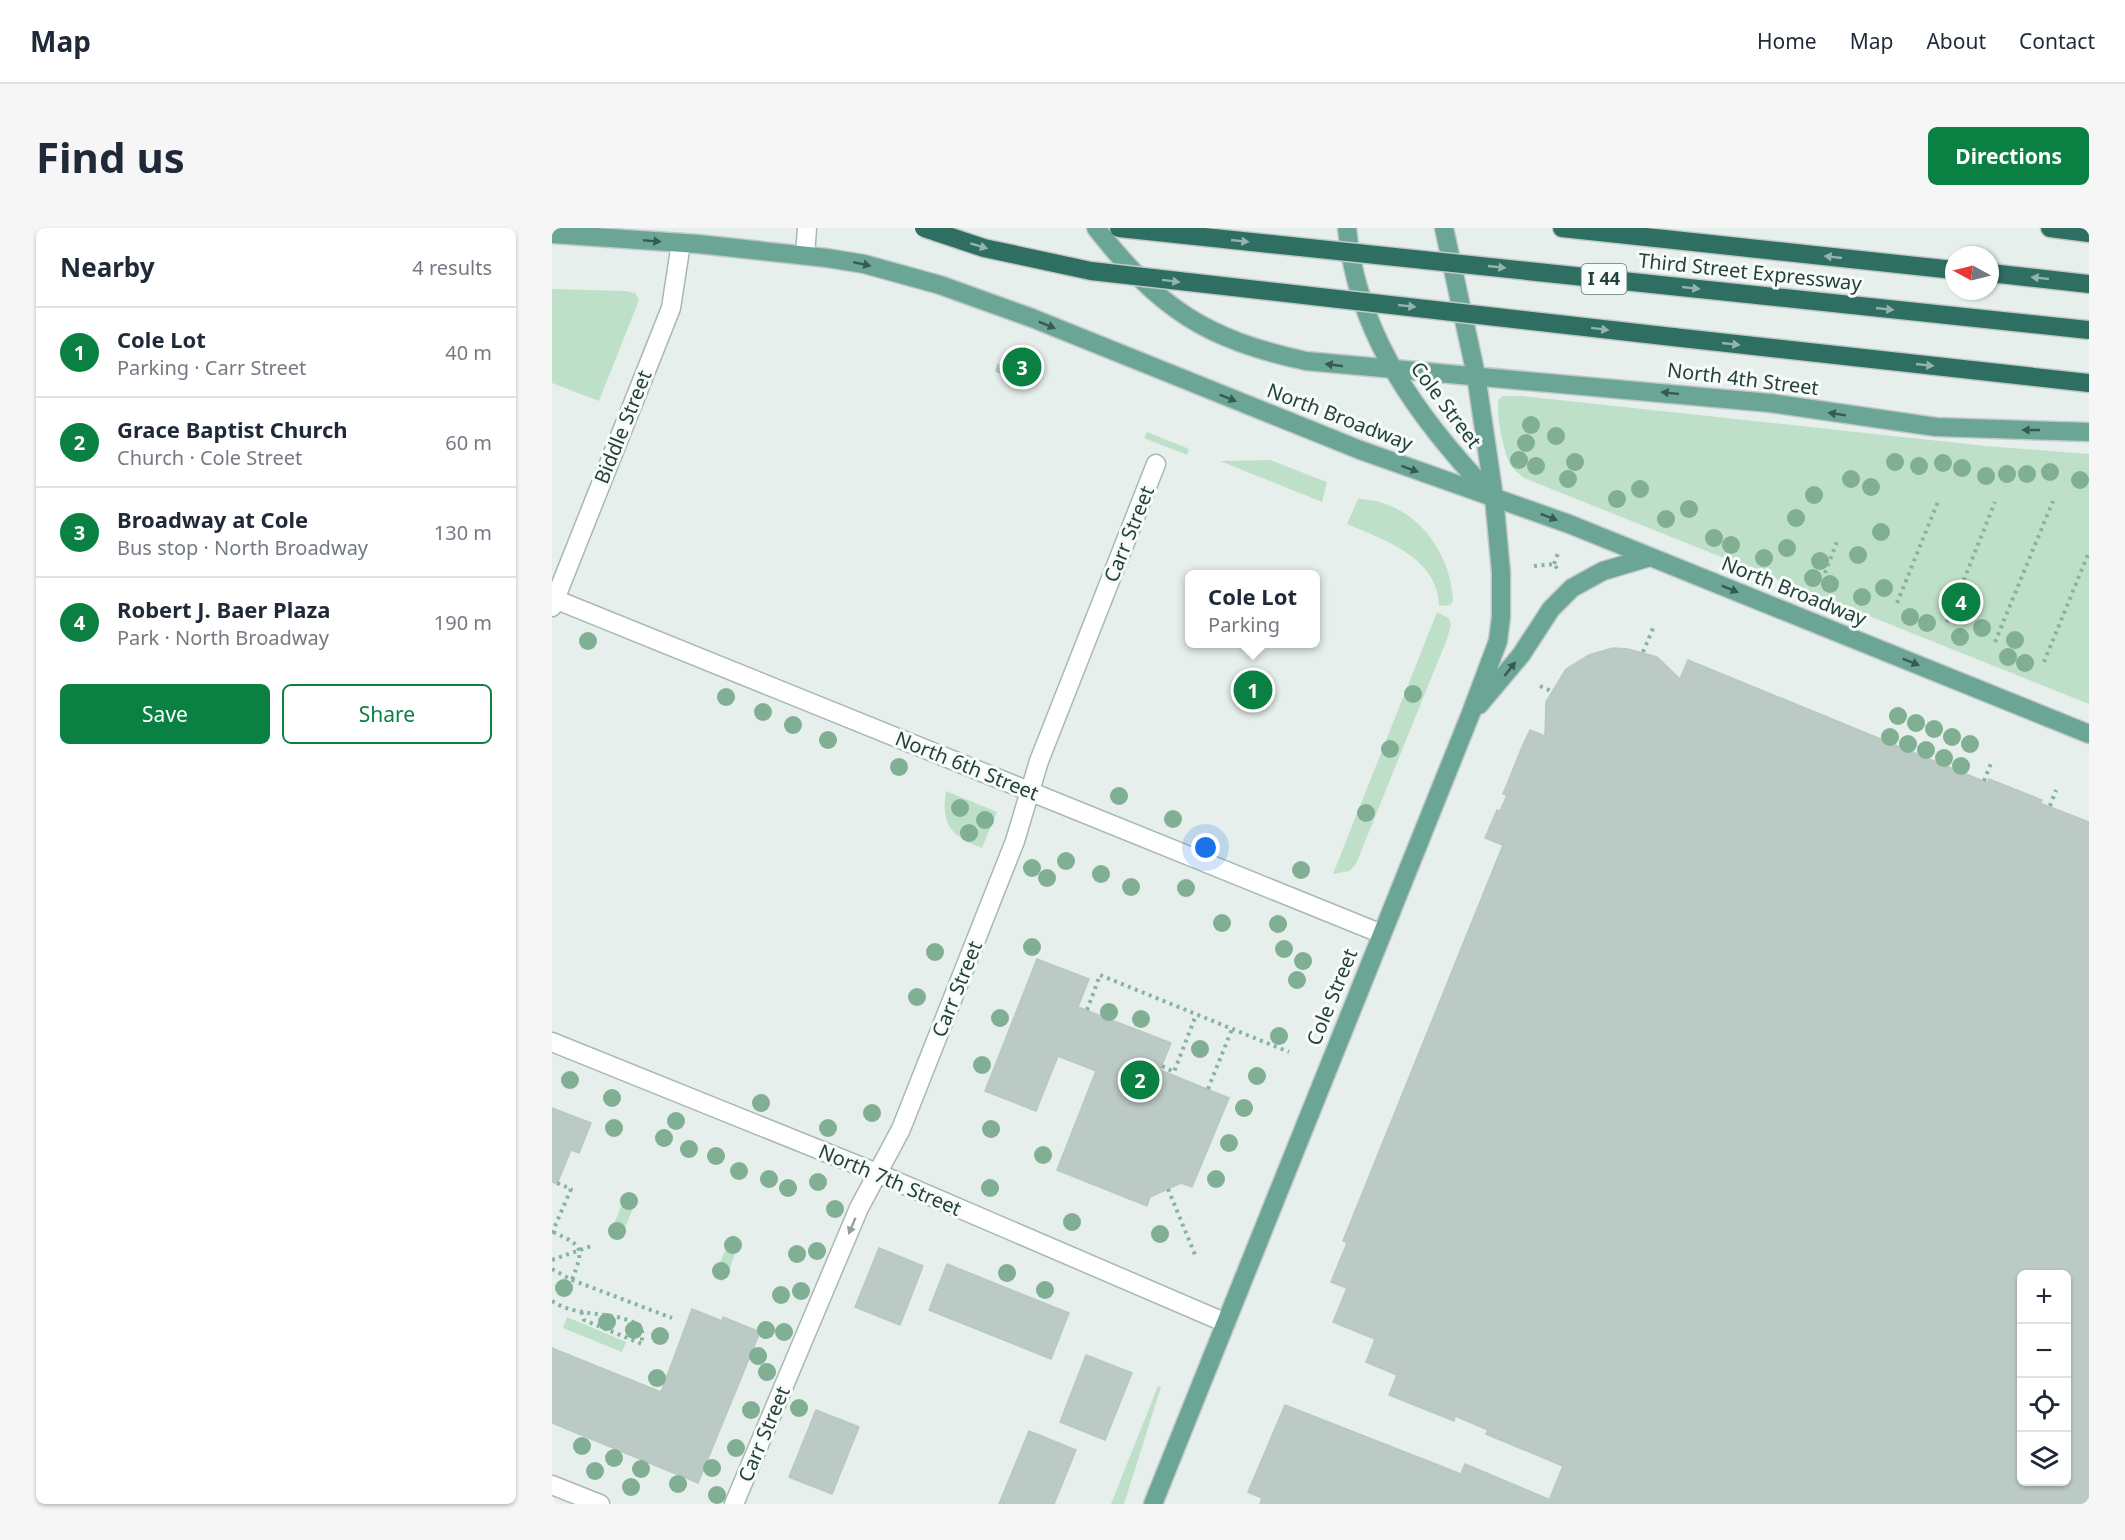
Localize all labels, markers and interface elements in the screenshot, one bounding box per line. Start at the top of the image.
text: Map [30,22,91,60]
text: Home [1757,27,1817,55]
text: Map [1850,27,1893,55]
text: About [1926,27,1986,55]
text: Contact [2019,27,2095,55]
button: Directions [1928,127,2089,185]
text: Find us [36,128,185,185]
one-way arrow [643,236,662,245]
one-way arrow [1231,236,1250,246]
one-way arrow [970,242,988,251]
street label: Third Street Expressway [1637,246,1864,297]
north arrow [1945,246,1999,300]
text: Nearby [60,249,155,285]
one-way arrow [1824,252,1843,262]
text: 4 results [412,254,492,281]
one-way arrow [853,260,872,269]
one-way arrow [1487,262,1506,272]
road number: I 44 [1582,264,1626,294]
one-way arrow [2030,274,2049,283]
one-way arrow [1161,277,1180,286]
one-way arrow [1681,283,1700,293]
one-way arrow [1397,301,1416,311]
one-way arrow [1875,304,1894,314]
one-way arrow [1039,320,1057,330]
text: Cole Lot [117,324,206,354]
one-way arrow [1591,324,1610,334]
text: 1 [74,339,85,366]
text: 40 m [445,339,492,366]
one-way arrow [1722,339,1741,349]
pin: 3 [1002,344,1042,390]
text: Parking · Carr Street [117,354,306,381]
street label: Cole Street [1405,356,1488,454]
street label: North 4th Street [1666,356,1820,401]
one-way arrow [1916,360,1935,370]
one-way arrow [1324,361,1343,370]
street label: Biddle Street [587,366,658,488]
street label: North Broadway [1263,376,1418,457]
one-way arrow [1660,388,1679,398]
one-way arrow [1219,394,1237,403]
one-way arrow [1827,409,1846,418]
text: Grace Baptist Church [117,414,348,444]
one-way arrow [2021,425,2040,435]
text: 2 [74,429,85,456]
text: 60 m [445,429,492,456]
text: Church · Cole Street [117,444,302,471]
one-way arrow [1401,464,1419,474]
street label: Carr Street [1097,482,1160,586]
text: Broadway at Cole [117,504,308,534]
one-way arrow [1540,512,1558,522]
text: 3 [74,519,85,546]
text: 130 m [434,519,492,546]
text: Bus stop · North Broadway [117,534,368,561]
street label: North Broadway [1718,549,1871,632]
popup [1185,570,1320,648]
pin: 4 [1942,580,1980,625]
text: Cole Lot [1208,581,1297,611]
one-way arrow [1721,585,1739,594]
text: Robert J. Baer Plaza [117,594,330,624]
text: 4 [74,609,85,636]
text: 190 m [434,609,492,636]
text: Parking [1208,611,1280,638]
text: Park · North Broadway [117,624,329,651]
one-way arrow [1902,658,1920,667]
one-way arrow [1504,662,1516,678]
pin: 1 [1234,668,1272,712]
button: Save [60,684,270,744]
button: Share [282,684,492,744]
street label: North 6th Street [891,724,1043,807]
your location [1191,833,1220,862]
street label: Carr Street [925,937,988,1041]
street label: Cole Street [1300,944,1363,1049]
pin: 2 [1120,1058,1160,1102]
street label: North 7th Street [815,1137,966,1222]
one-way arrow [847,1218,857,1236]
map controls [2017,1270,2071,1486]
button: + [2017,1270,2071,1324]
button: − [2017,1324,2071,1378]
button: locate [2017,1378,2071,1432]
street label: Carr Street [731,1382,796,1486]
button: layers [2017,1432,2071,1486]

